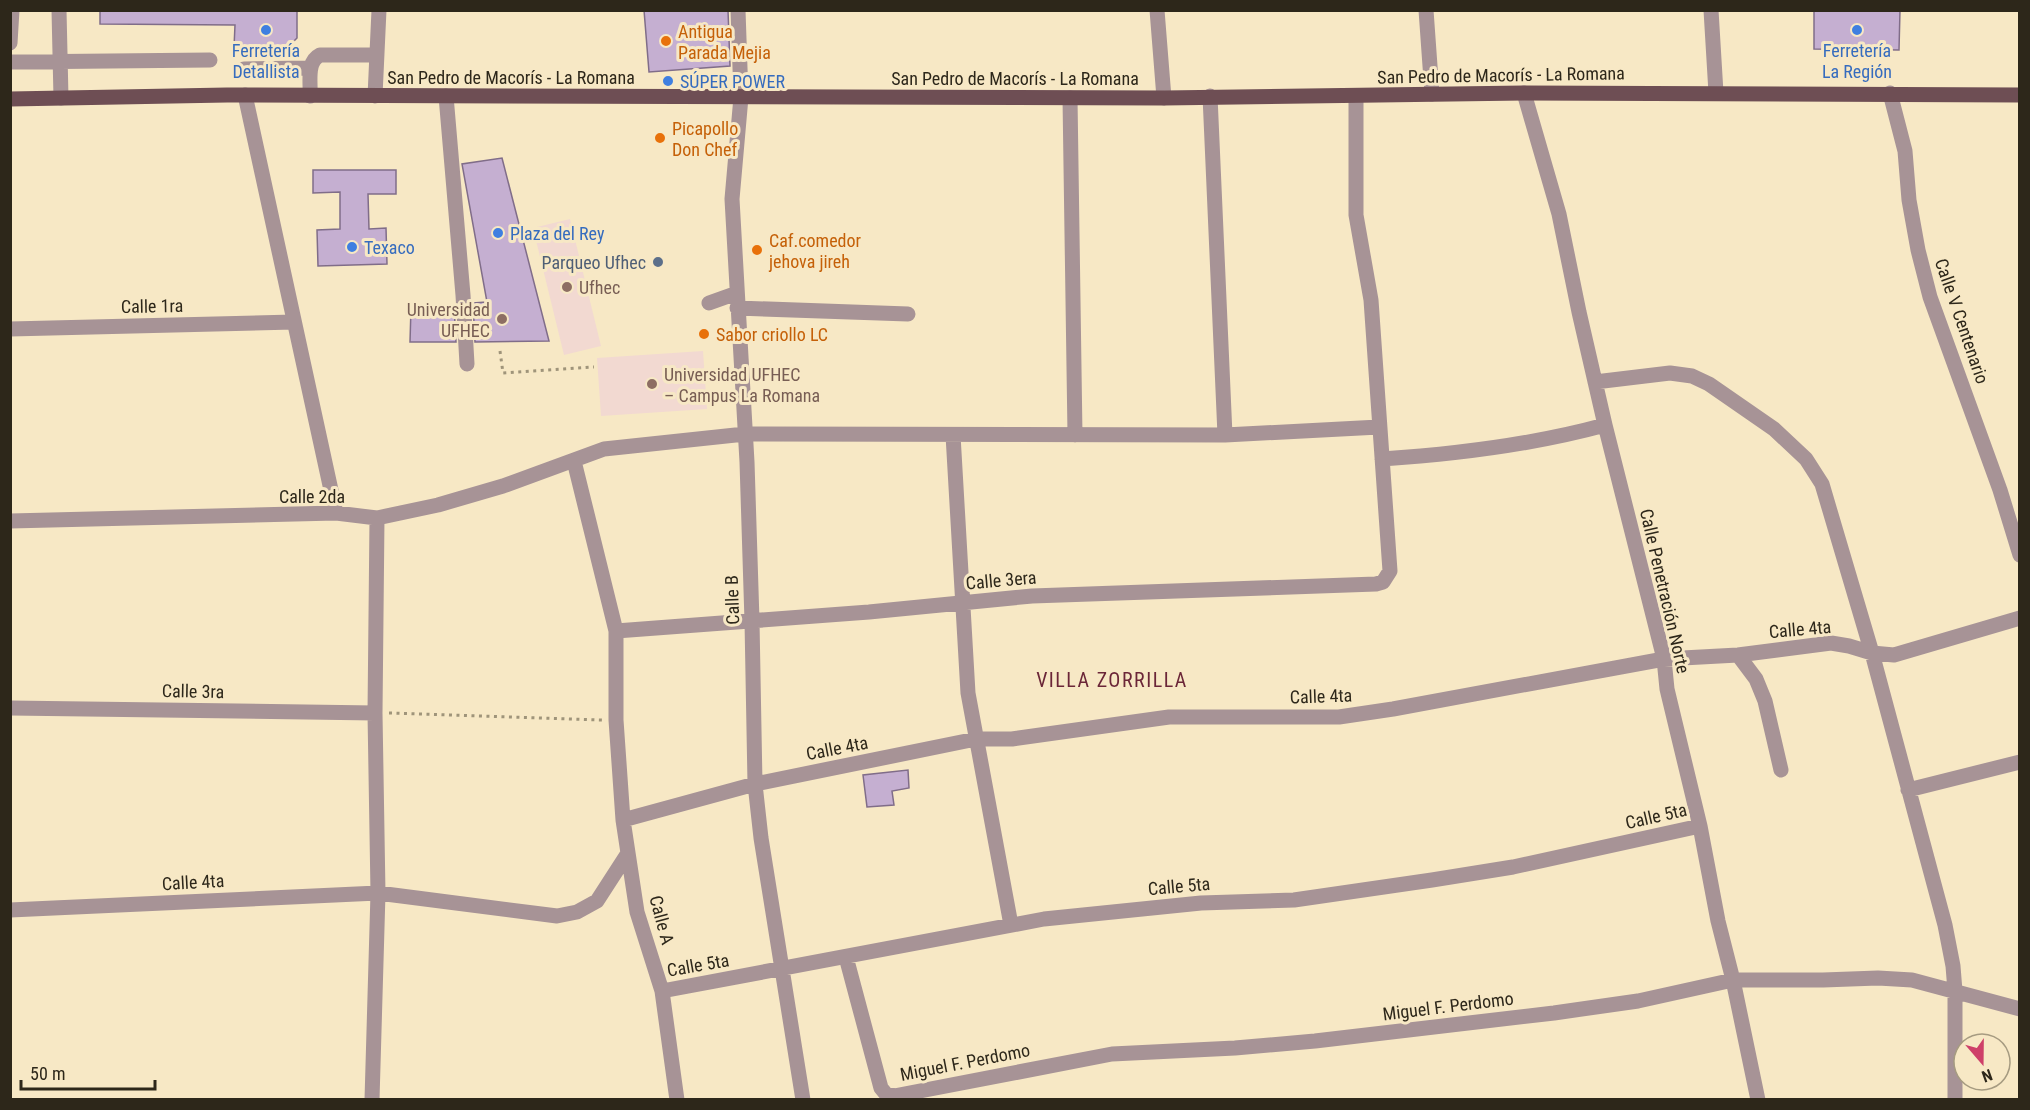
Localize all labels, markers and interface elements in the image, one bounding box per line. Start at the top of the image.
place label: Antigua Parada Mejia [678,21,771,63]
marker: Ferretería Detallista [259,23,273,37]
marker: Ferretería La Región [1850,23,1864,37]
marker: Antigua Parada Mejia [659,34,673,48]
place label: Ferretería Detallista [232,40,300,82]
place label: Ferretería La Región [1822,40,1892,82]
street label: San Pedro de Macorís - La Romana [1377,62,1625,88]
street label: San Pedro de Macorís - La Romana [387,67,635,88]
street label: San Pedro de Macorís - La Romana [891,68,1139,89]
place label: SÚPER POWER [680,71,786,92]
marker: SÚPER POWER [661,74,675,88]
place label: Picapollo Don Chef [672,118,738,160]
marker: Picapollo Don Chef [653,131,667,145]
place label: Plaza del Rey [510,223,605,244]
marker: Plaza del Rey [491,226,505,240]
place label: Caf.comedor jehova jireh [768,230,862,272]
place label: Texaco [364,237,415,258]
marker: Texaco [345,240,359,254]
marker: Caf.comedor jehova jireh [750,243,764,257]
place label: Parqueo Ufhec [542,252,646,273]
marker: Parqueo Ufhec [651,255,665,269]
street label: Calle V Centenario [1931,256,1993,386]
place label: Ufhec [579,277,620,298]
marker: Ufhec [560,280,574,294]
street label: Calle 1ra [121,295,183,317]
place label: Universidad UFHEC [407,299,490,341]
marker: Universidad UFHEC [495,312,509,326]
place label: Sabor criollo LC [716,324,828,345]
marker: Sabor criollo LC [697,327,711,341]
place label: Universidad UFHEC – Campus La Romana [664,364,820,406]
marker: Universidad UFHEC – Campus La Romana [645,377,659,391]
street label: Calle 2da [279,486,345,507]
street label: Calle Penetración Norte [1636,507,1694,675]
street label: Calle 3era [965,566,1037,594]
street label: Calle B [721,575,743,625]
street label: Calle 4ta [1768,616,1832,642]
district label: VILLA ZORRILLA [1036,668,1188,692]
street label: Calle 3ra [162,680,224,702]
street label: Calle 4ta [1289,684,1353,708]
street label: Calle 4ta [804,732,870,764]
street label: Calle 5ta [1623,799,1689,833]
street label: Calle 4ta [161,870,225,894]
street label: Calle 5ta [1147,873,1211,899]
street label: Calle A [645,893,679,947]
street label: Calle 5ta [665,949,731,981]
street label: Miguel F. Perdomo [1381,988,1515,1024]
north arrow [1952,1032,2012,1092]
street label: Miguel F. Perdomo [898,1039,1032,1085]
scale bar [21,1053,154,1091]
text: 50 m [30,1063,65,1084]
text: N [1979,1065,1995,1086]

